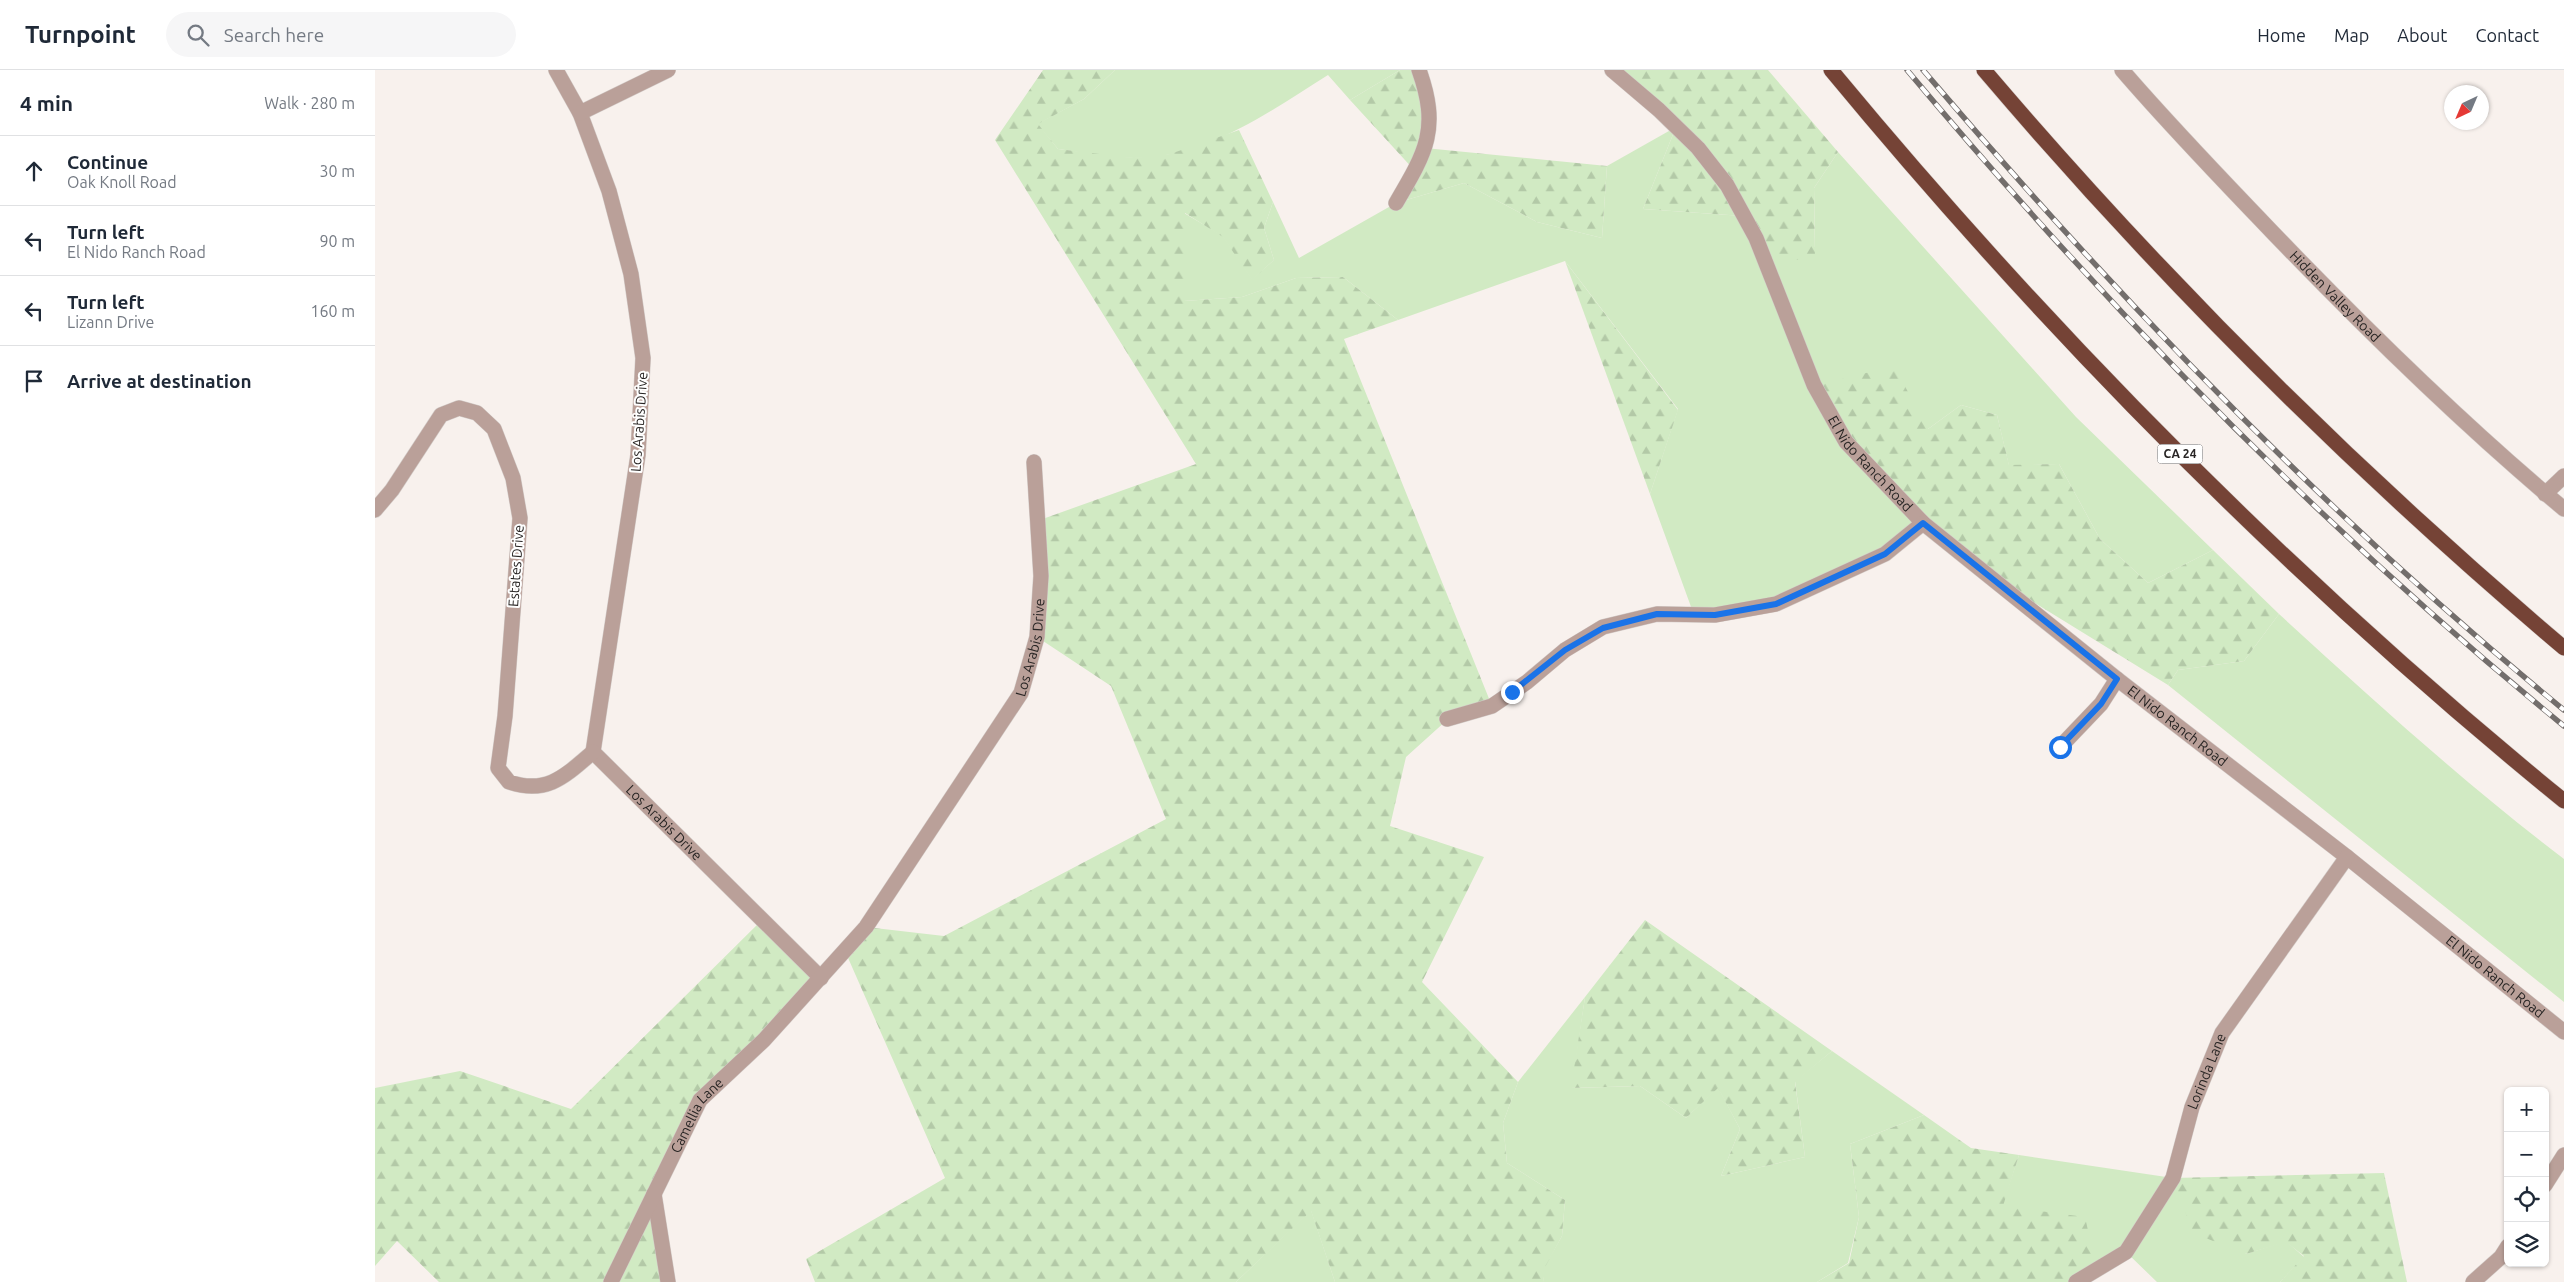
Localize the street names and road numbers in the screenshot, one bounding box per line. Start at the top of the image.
street label: Hidden Valley Road [2287,247,2384,345]
street label: Los Arabis Drive [628,371,650,473]
street label: El Nido Ranch Road [1825,413,1916,515]
road number: CA 24 [2157,444,2203,464]
street label: Estates Drive [505,524,527,608]
street label: Los Arabis Drive [1012,598,1048,698]
street label: El Nido Ranch Road [2124,682,2230,769]
street label: Los Arabis Drive [623,782,705,864]
street label: El Nido Ranch Road [2443,932,2548,1021]
street label: Lorinda Lane [2184,1031,2229,1112]
street label: Camellia Lane [667,1074,727,1156]

